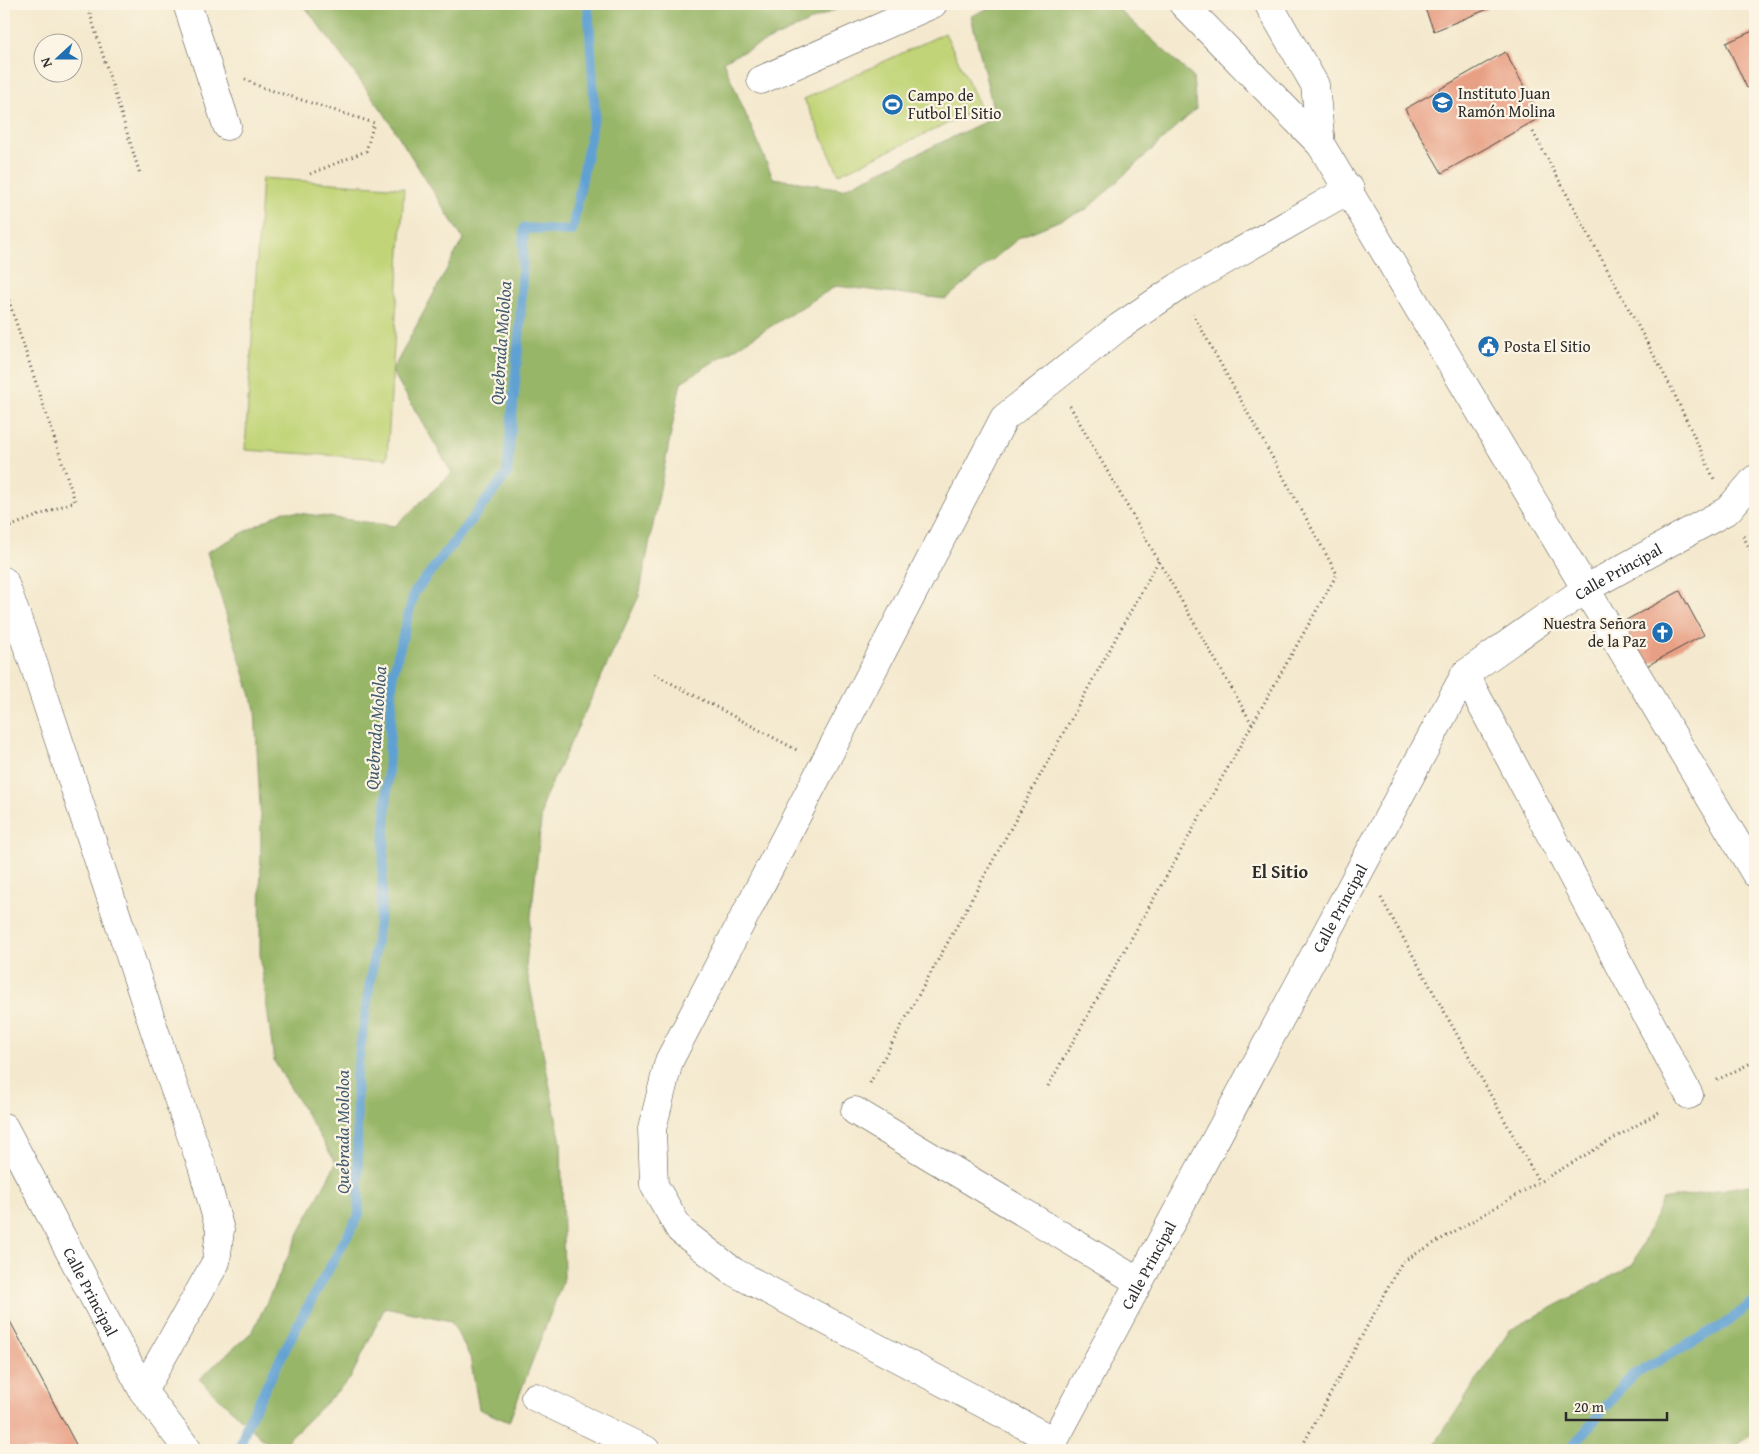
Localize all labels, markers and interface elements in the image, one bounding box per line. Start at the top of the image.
north arrow [32,32,82,82]
text: N [35,54,57,71]
place label: Instituto Juan Ramón Molina [1458,81,1556,123]
place label: Campo de Futbol El Sitio [908,83,1001,125]
school or university icon: Instituto Juan Ramón Molina [1430,90,1454,114]
sports icon: Campo de Futbol El Sitio [880,92,904,116]
water label: Quebrada Mololoa [483,279,518,406]
public building icon: Posta El Sitio [1476,334,1500,358]
place label: Posta El Sitio [1504,334,1591,358]
street label: Calle Principal [1569,537,1667,606]
place label: Nuestra Señora de la Paz [1543,611,1646,653]
church icon: Nuestra Señora de la Paz [1650,620,1674,644]
water label: Quebrada Mololoa [358,664,393,791]
district label: El Sitio [1252,858,1309,885]
street label: Calle Principal [1306,859,1373,957]
water label: Quebrada Mololoa [329,1069,356,1194]
street label: Calle Principal [1115,1216,1182,1314]
street label: Calle Principal [57,1243,124,1341]
scale bar [1566,1389,1668,1421]
text: 20 m [1574,1396,1605,1417]

